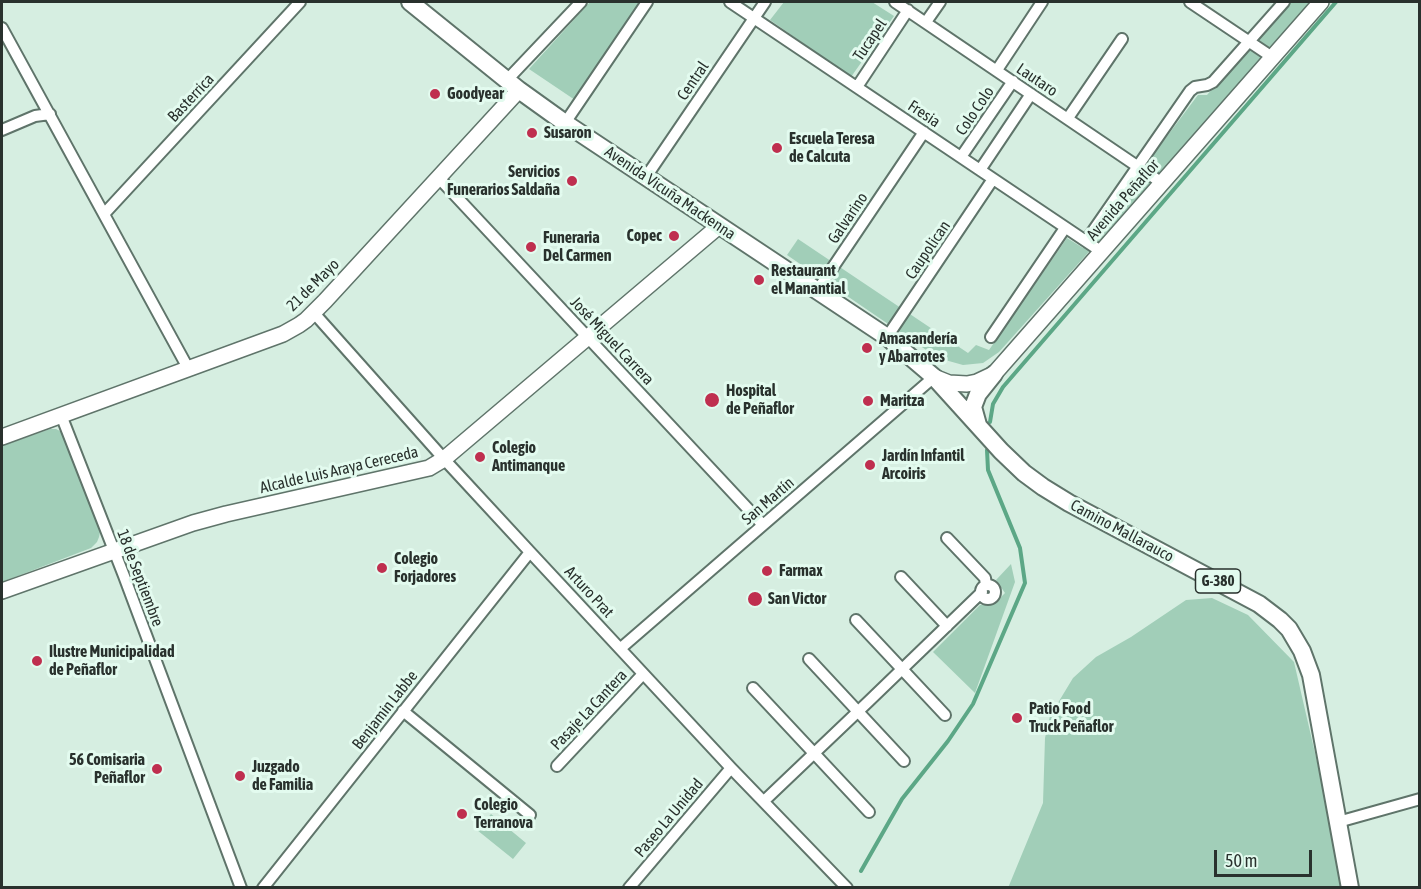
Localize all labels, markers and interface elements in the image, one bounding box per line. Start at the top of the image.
street label: Tucapel [849,15,891,65]
street label: Central [673,58,713,104]
street label: Lautaro [1013,59,1061,101]
street label: Basterrica [164,70,218,126]
street label: Colo Colo [952,83,998,139]
place label: Goodyear [447,84,504,104]
marker: Goodyear [428,87,442,101]
street label: Fresia [904,96,944,132]
place label: Susaron [544,123,592,143]
marker: Susaron [525,126,539,140]
place label: Escuela Teresa de Calcuta [789,129,875,167]
marker: Escuela Teresa de Calcuta [770,141,784,155]
street label: Avenida Vicuña Mackenna [601,142,739,244]
street label: Avenida Peñaflor [1083,156,1163,244]
place label: Servicios Funerarios Saldaña [447,162,560,200]
marker: Servicios Funerarios Saldaña [565,174,579,188]
street label: Galvarino [824,189,872,247]
street label: Caupolican [901,217,955,283]
place label: Copec [627,226,662,246]
place label: Funeraria Del Carmen [543,228,612,266]
marker: Copec [667,229,681,243]
marker: Funeraria Del Carmen [524,240,538,254]
street label: 21 de Mayo [283,255,343,315]
place label: Restaurant el Manantial [771,261,846,299]
marker: Restaurant el Manantial [752,273,766,287]
street label: José Miguel Carrera [566,293,658,389]
place label: Amasandería y Abarrotes [879,329,957,367]
marker: Amasandería y Abarrotes [860,341,874,355]
place label: Hospital de Peñaflor [726,381,794,419]
marker: Hospital de Peñaflor [703,391,721,409]
place label: Maritza [880,391,924,411]
marker: Maritza [861,394,875,408]
place label: Colegio Antimanque [492,438,565,476]
street label: Alcalde Luis Araya Cereceda [258,442,420,498]
place label: Jardín Infantil Arcoiris [882,446,964,484]
marker: Colegio Antimanque [473,450,487,464]
marker: Jardín Infantil Arcoiris [863,458,877,472]
street label: San Martín [738,473,798,529]
street label: Camino Mallarauco [1067,496,1177,566]
street label: 18 de Septiembre [113,527,167,629]
place label: Colegio Forjadores [394,549,456,587]
marker: Colegio Forjadores [375,561,389,575]
place label: Farmax [779,561,823,581]
street label: Arturo Prat [560,562,618,622]
marker: Farmax [760,564,774,578]
road number: G-380 [1196,569,1240,593]
place label: San Victor [768,589,826,609]
marker: San Victor [746,590,764,608]
place label: Ilustre Municipalidad de Peñaflor [49,642,175,680]
marker: Ilustre Municipalidad de Peñaflor [30,654,44,668]
street label: Pasaje La Cantera [547,666,631,754]
street label: Benjamin Labbe [348,667,422,753]
place label: Patio Food Truck Peñaflor [1029,699,1114,737]
marker: Patio Food Truck Peñaflor [1010,711,1024,725]
place label: 56 Comisaria Peñaflor [69,750,145,788]
place label: Juzgado de Familia [252,757,313,795]
marker: 56 Comisaria Peñaflor [150,762,164,776]
marker: Juzgado de Familia [233,769,247,783]
street label: Paseo La Unidad [631,775,707,861]
place label: Colegio Terranova [474,795,533,833]
marker: Colegio Terranova [455,807,469,821]
scale bar [1217,838,1314,876]
text: 50 m [1225,850,1257,871]

